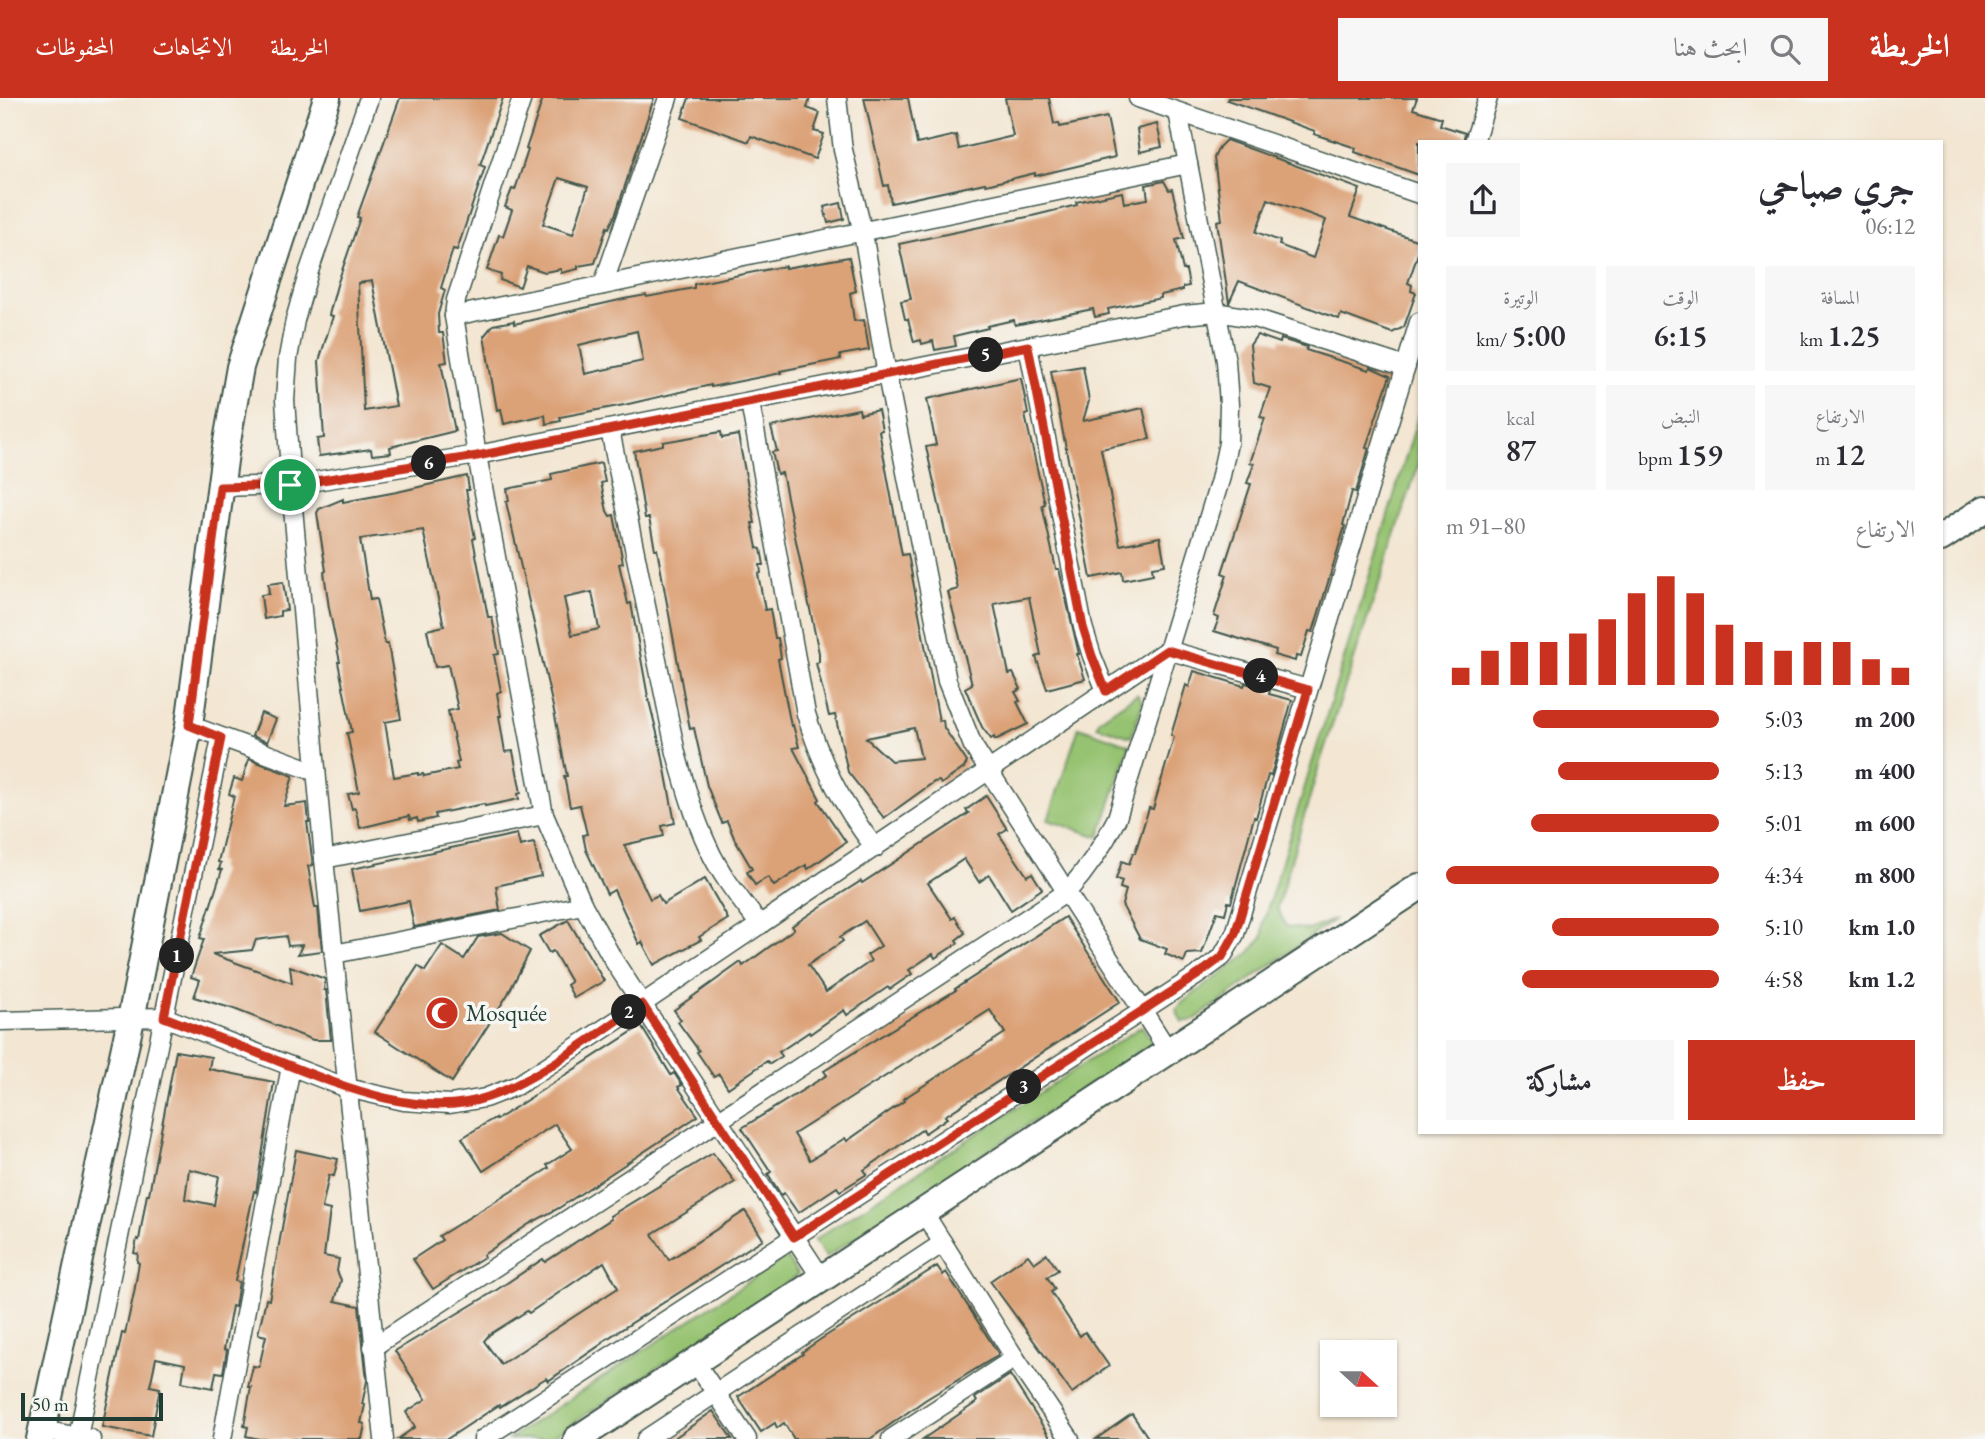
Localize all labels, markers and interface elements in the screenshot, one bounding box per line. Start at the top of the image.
search box [1338,18,1828,81]
text: الخريطة [1870,24,1950,67]
text: ابحث هنا [1673,30,1748,64]
icon: search [1766,30,1804,68]
text: المحفوظات [35,31,114,62]
text: الاتجاهات [152,31,232,62]
text: الخريطة [270,31,329,62]
text: جري صباحي [1758,160,1915,209]
button: share [1446,163,1520,237]
text: 06:12 [1865,211,1915,241]
text: الوتيرة [1503,285,1538,310]
text: الوقت [1662,285,1699,310]
text: المسافة [1821,285,1860,310]
text: 5:00 [1511,316,1566,355]
text: 6:15 [1653,316,1708,355]
text: 1.25 [1827,316,1881,355]
text: /km [1476,327,1511,352]
text: km [1800,327,1827,352]
pin: 5 [968,338,1004,372]
text: 5 [980,342,991,367]
text: النبض [1661,404,1700,429]
text: الارتفاع [1816,404,1865,429]
text: kcal [1507,406,1535,431]
text: 87 [1505,431,1536,470]
text: 159 [1677,435,1723,474]
text: 12 [1834,435,1865,474]
pin: 6 [412,446,446,480]
text: bpm [1638,446,1677,471]
text: m [1815,446,1834,471]
text: 6 [423,450,434,475]
pin [260,455,320,515]
icon: arrive [271,466,309,504]
text: 80–91 m [1446,511,1525,541]
text: الارتفاع [1855,514,1915,544]
pin: 4 [1244,658,1278,694]
text: 4 [1255,663,1266,688]
text: 5:03 [1764,704,1803,734]
text: 200 m [1854,704,1915,734]
text: 5:13 [1764,756,1803,786]
text: 400 m [1854,756,1915,786]
text: 5:01 [1764,808,1803,838]
text: 600 m [1854,808,1915,838]
text: 4:34 [1764,860,1803,890]
text: 800 m [1854,860,1915,890]
text: 5:10 [1764,912,1803,942]
text: 1.0 km [1848,912,1915,942]
pin: 1 [160,938,194,974]
text: 1 [171,943,182,968]
text: 4:58 [1764,964,1803,994]
text: 1.2 km [1848,964,1915,994]
mosque icon: Mosquée [423,994,461,1032]
pin: 2 [612,995,646,1030]
place label: Mosquée [466,998,547,1028]
text: 2 [623,999,634,1024]
button: مشاركة [1446,1040,1674,1120]
button: حفظ [1688,1040,1915,1120]
pin: 3 [1006,1070,1042,1104]
text: 3 [1018,1074,1029,1099]
north arrow [1320,1340,1396,1418]
map controls [1320,1340,1397,1417]
scale bar [21,1390,163,1422]
text: 50 m [32,1392,69,1417]

